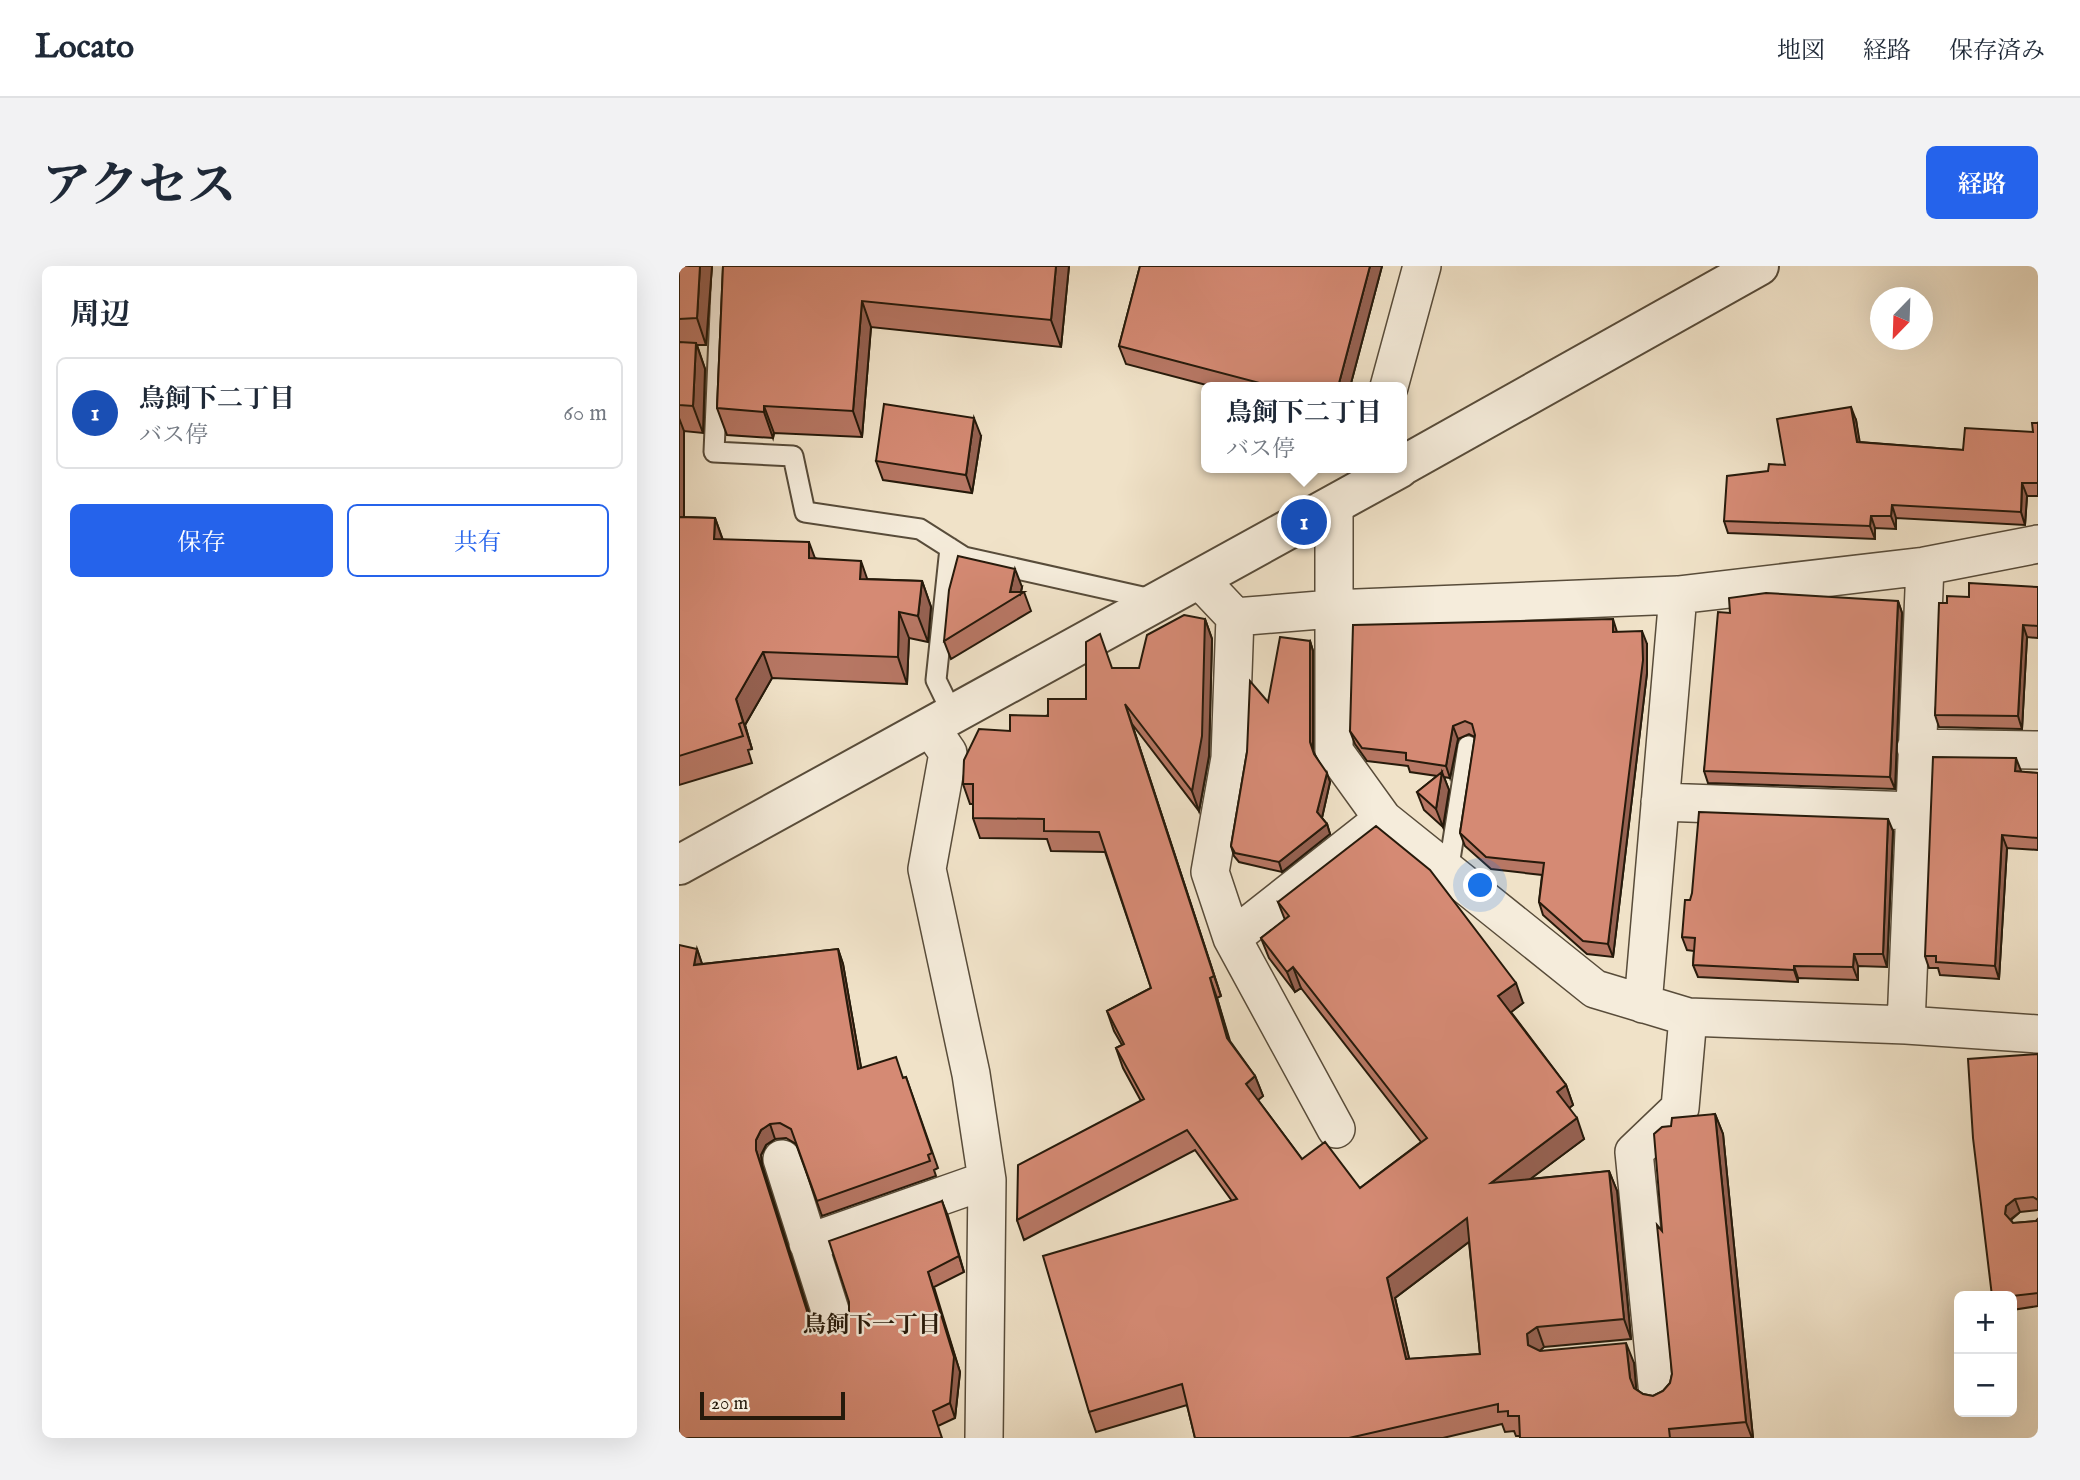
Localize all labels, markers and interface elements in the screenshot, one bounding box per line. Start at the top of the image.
text: Locato [35,27,134,69]
text: 地図 [1777,36,1825,67]
text: 経路 [1863,36,1911,67]
text: 保存済み [1949,36,2045,67]
button: 経路 [1926,146,2038,219]
text: アクセス [42,157,237,219]
north arrow [1870,287,1933,350]
text: 周辺 [70,297,130,335]
popup [1201,382,1407,473]
text: 鳥飼下二丁目 [139,383,295,416]
text: 鳥飼下二丁目 [1226,397,1382,430]
text: 1 [91,399,99,428]
text: 60 m [563,399,607,428]
text: バス停 [139,421,208,450]
text: バス停 [1226,435,1295,464]
pin: 1 [1281,496,1327,548]
button: 保存 [70,504,333,577]
button: 共有 [347,504,609,577]
your location [1463,868,1497,902]
map controls [1954,1291,2017,1417]
button: + [1954,1291,2017,1354]
district label: 鳥飼下一丁目 [803,1311,941,1340]
button: − [1954,1354,2017,1417]
scale bar [700,1389,845,1421]
text: 20 m [711,1392,748,1416]

